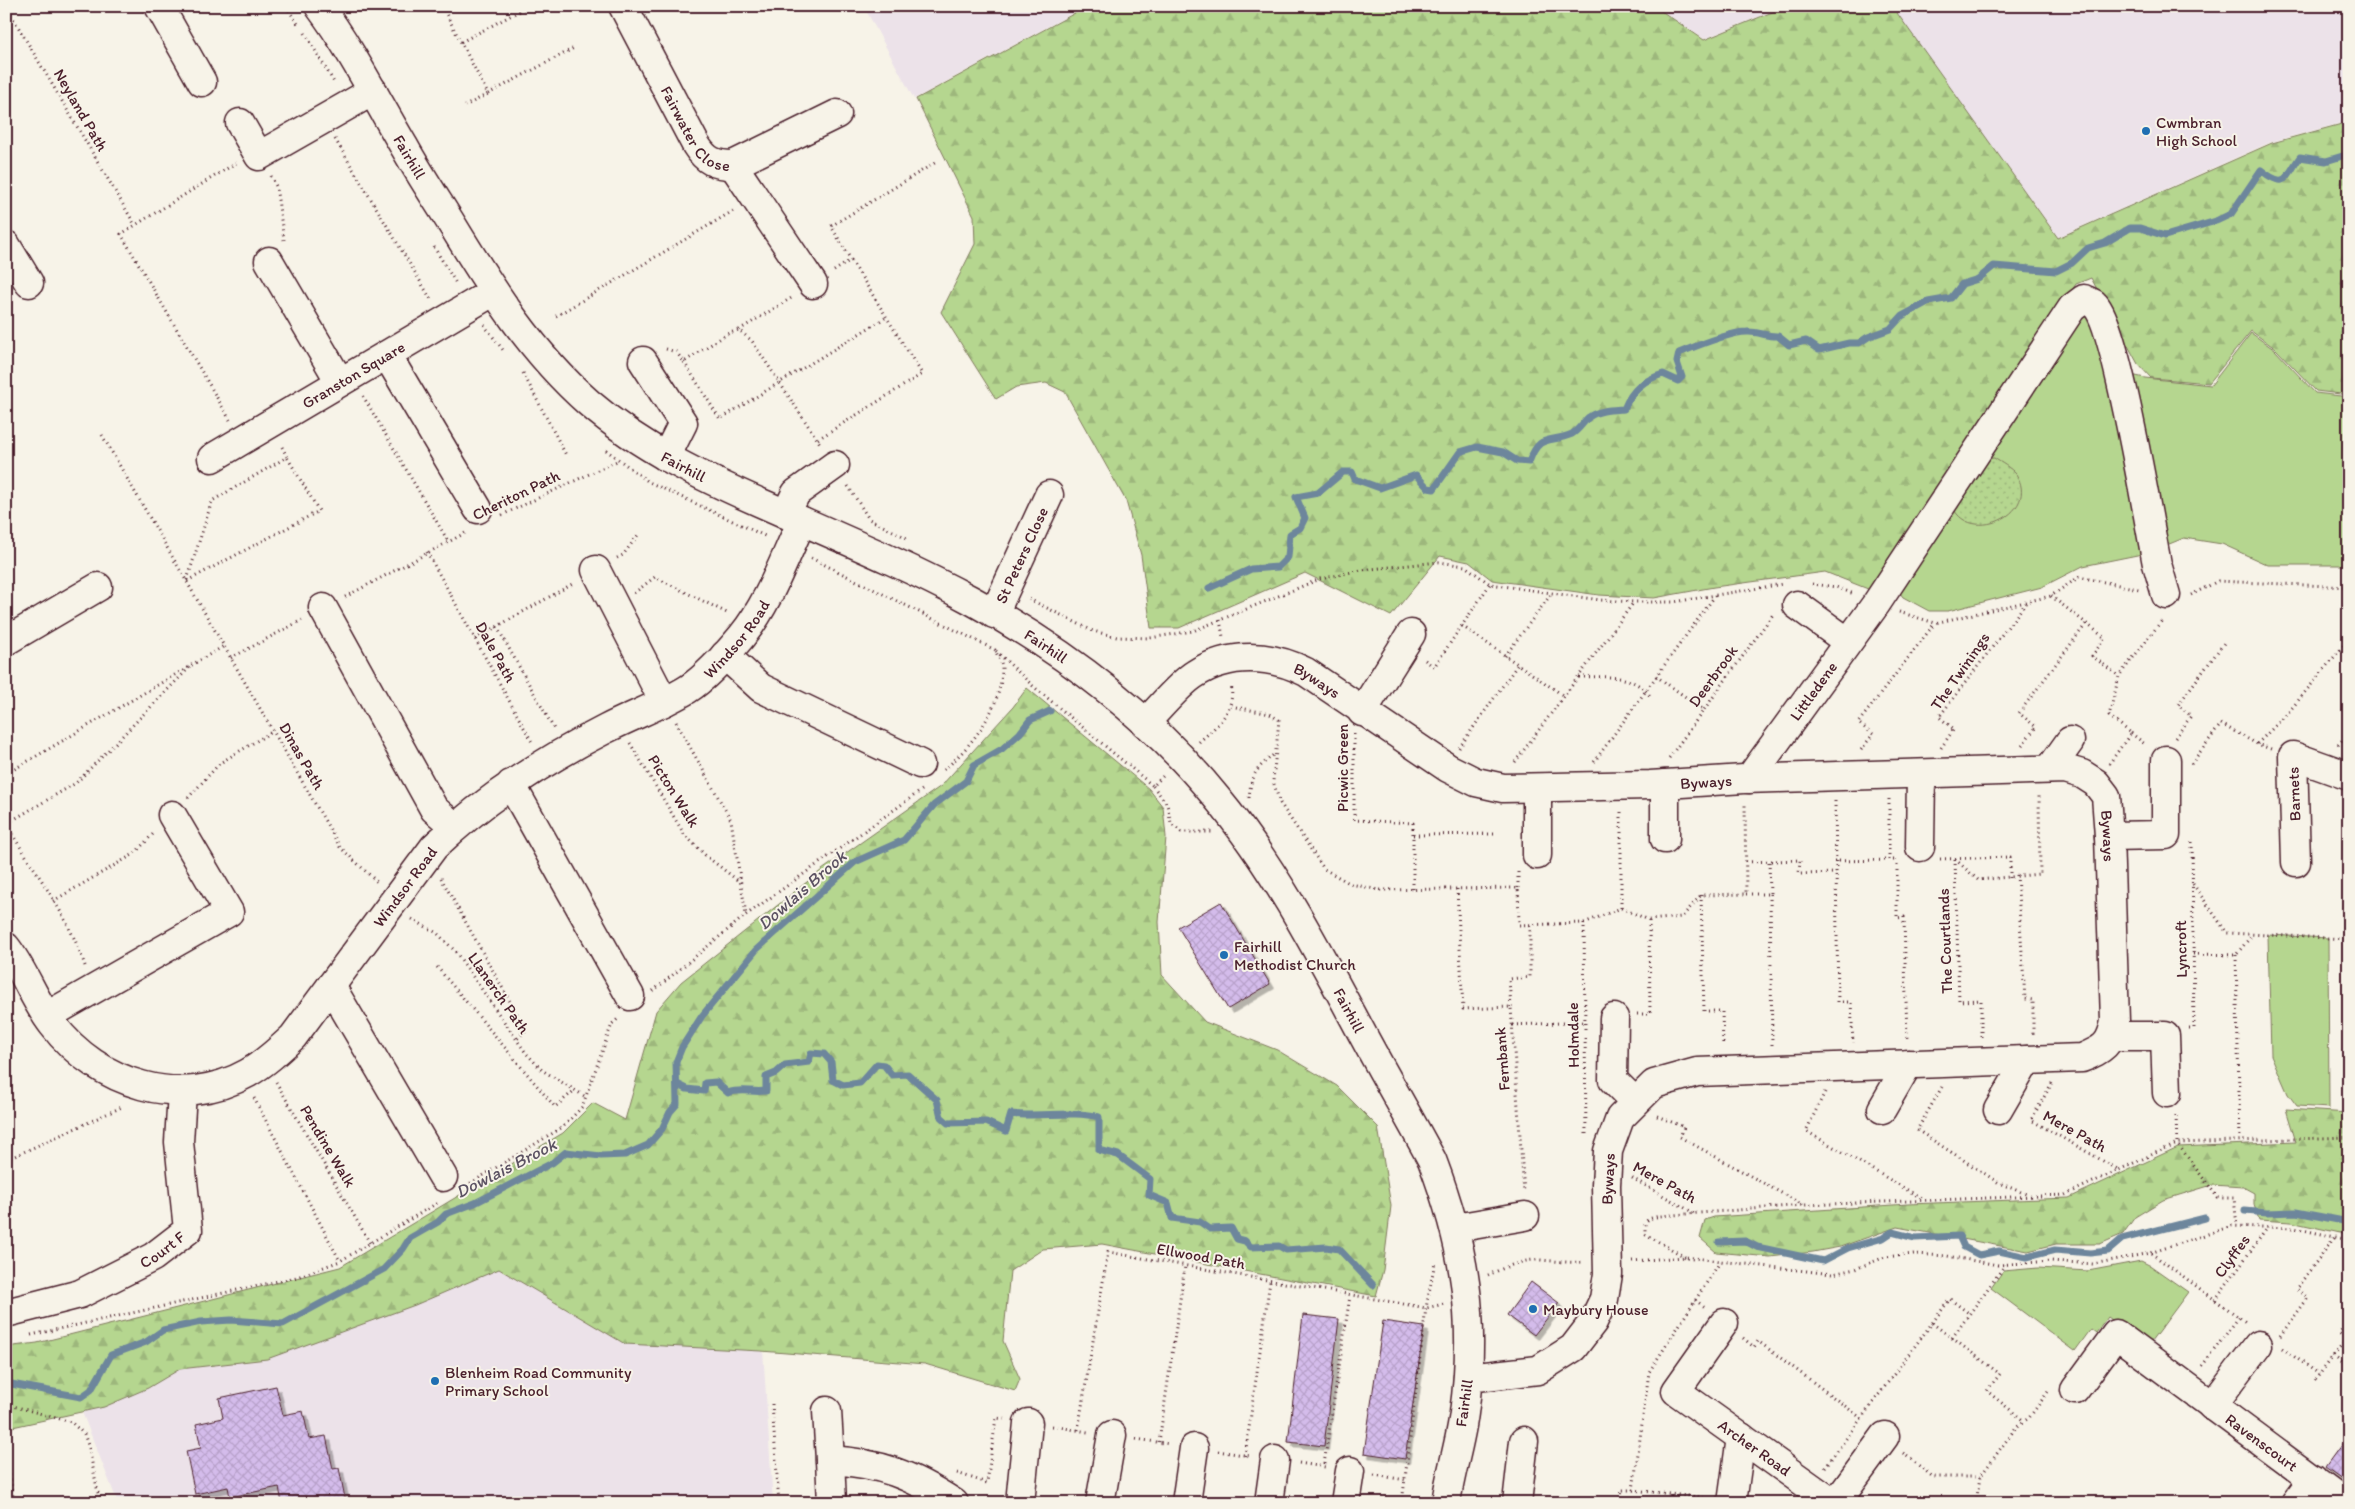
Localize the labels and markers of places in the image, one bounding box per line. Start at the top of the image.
place label: Cwmbran High School [2156,113,2238,150]
marker: Cwmbran High School [2140,125,2152,137]
place label: Fairhill Methodist Church [1234,937,1356,974]
marker: Fairhill Methodist Church [1218,949,1230,961]
place label: Maybury House [1543,1300,1649,1319]
marker: Maybury House [1527,1303,1539,1315]
place label: Blenheim Road Community Primary School [445,1363,632,1400]
marker: Blenheim Road Community Primary School [429,1375,441,1387]

